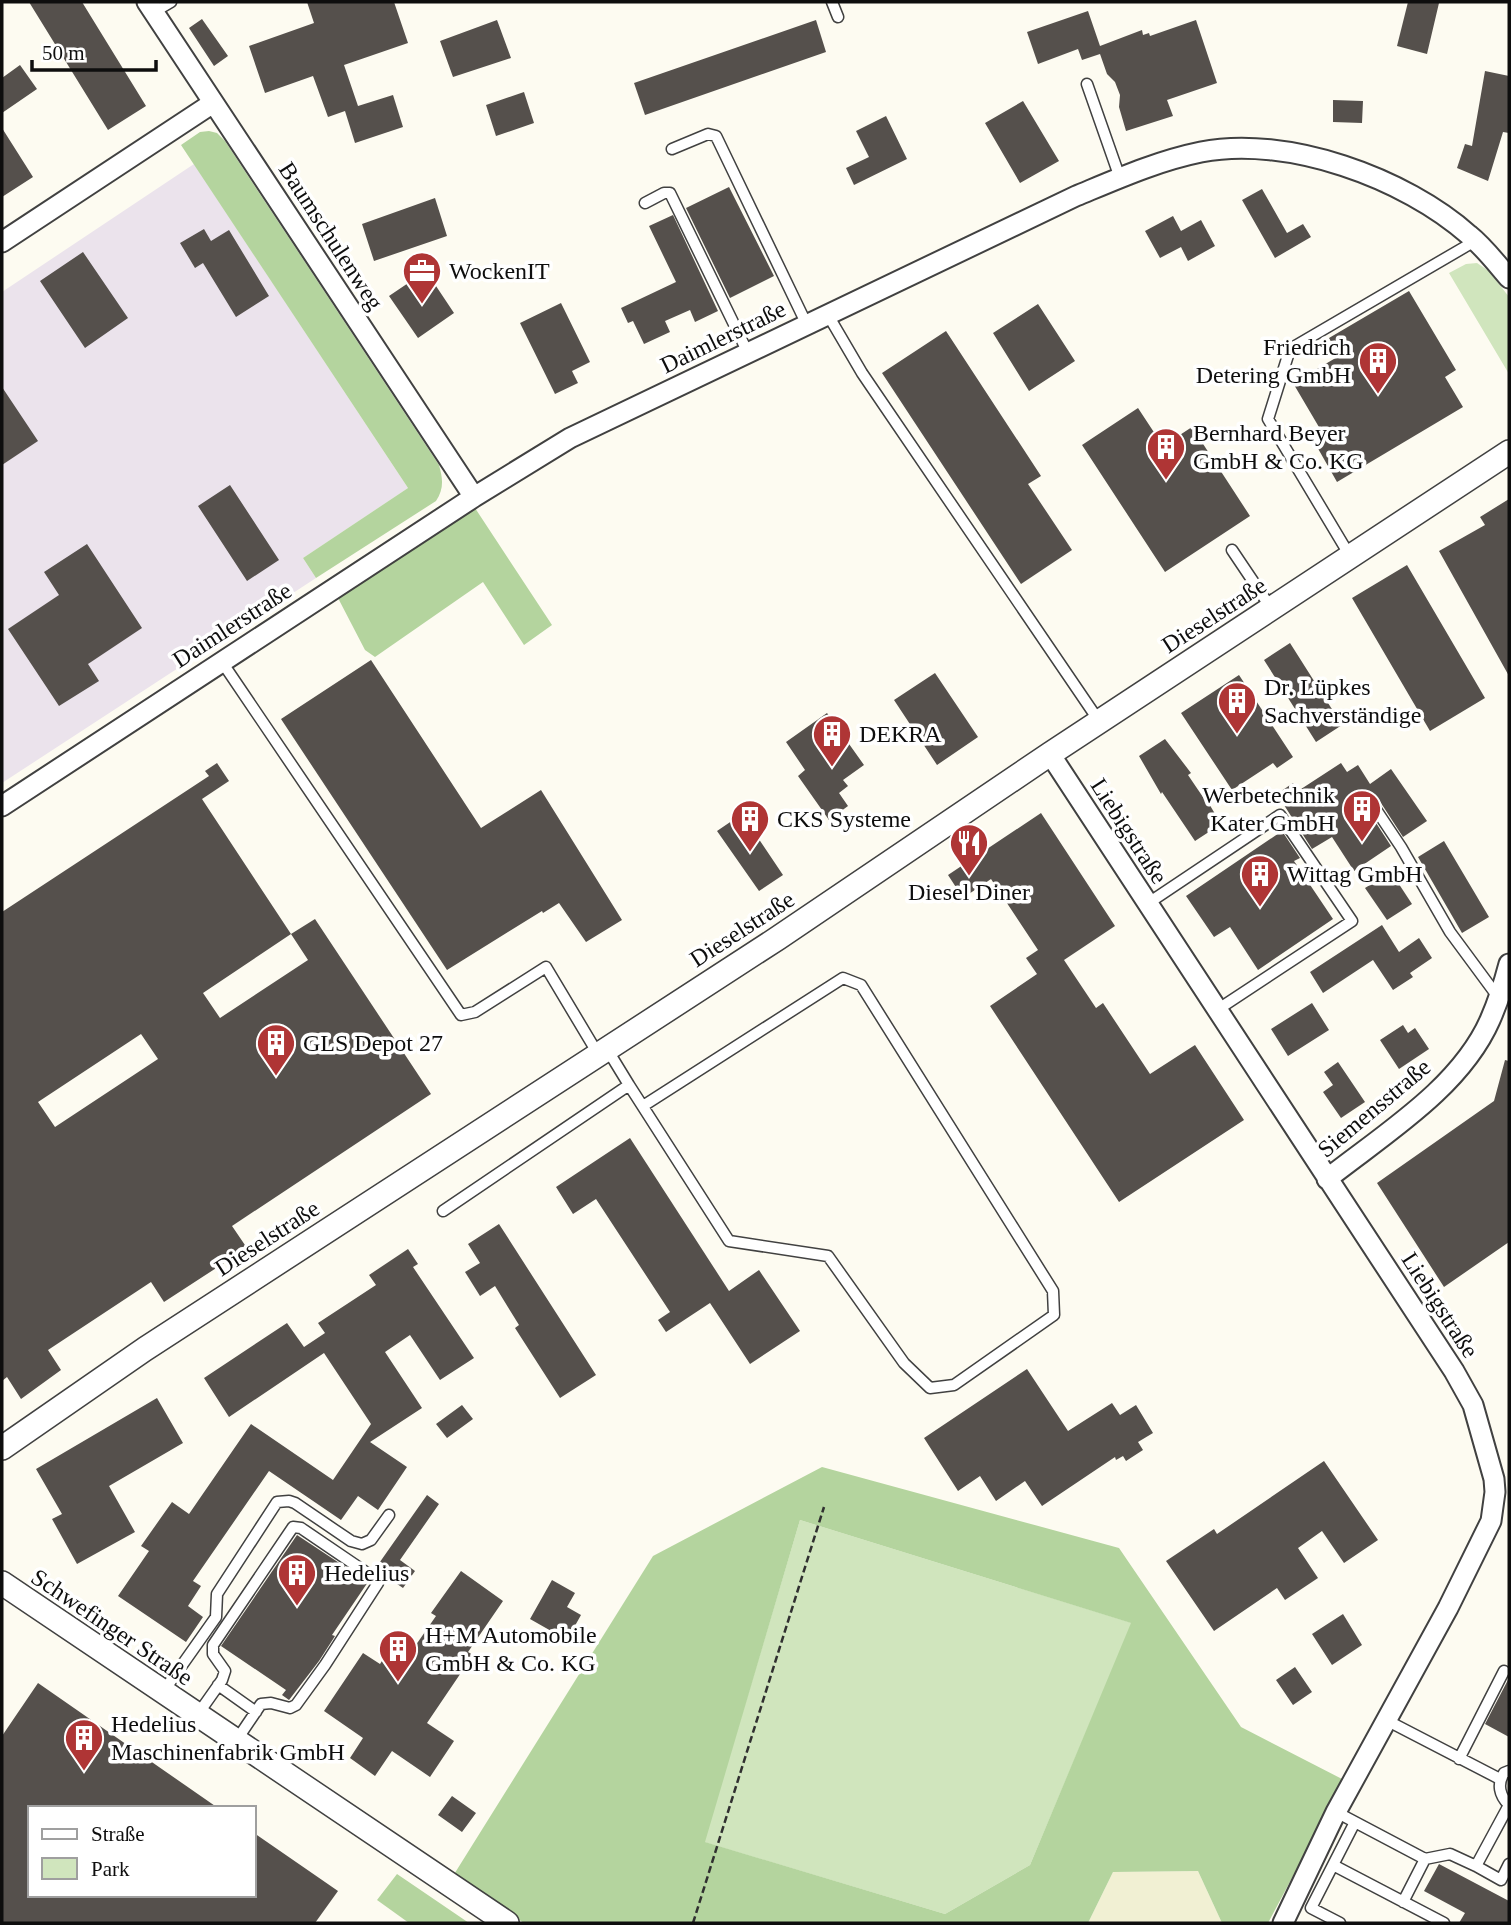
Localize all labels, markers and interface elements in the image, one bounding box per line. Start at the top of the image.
scale bar [32,28,156,72]
text: 50 m [42,41,85,65]
street label: Baumschulenweg [274,157,388,315]
office icon: WockenIT [401,250,443,305]
place label: WockenIT [449,258,550,284]
street label: Daimlerstraße [656,296,790,378]
place label: Friedrich Detering GmbH [1196,334,1351,388]
building icon: Friedrich Detering GmbH [1357,340,1399,395]
place label: Bernhard Beyer GmbH & Co. KG [1193,420,1364,474]
building icon: Bernhard Beyer GmbH & Co. KG [1145,426,1187,481]
street label: Dieselstraße [1157,572,1271,658]
street label: Daimlerstraße [168,577,296,673]
place label: Dr. Lüpkes Sachverständige [1264,674,1421,728]
building icon: Dr. Lüpkes Sachverständige [1216,680,1258,735]
building icon: DEKRA [811,713,853,768]
place label: DEKRA [859,721,942,747]
street label: Liebigstraße [1085,774,1173,888]
place label: Werbetechnik Kater GmbH [1202,782,1335,836]
building icon: Werbetechnik Kater GmbH [1341,788,1383,843]
building icon: CKS Systeme [729,798,771,853]
place label: CKS Systeme [777,806,911,832]
restaurant icon: Diesel Diner [948,822,990,877]
building icon: Wittag GmbH [1239,853,1281,908]
place label: Wittag GmbH [1287,861,1423,887]
place label: Diesel Diner [908,879,1030,905]
street label: Dieselstraße [685,886,799,972]
building icon: GLS Depot 27 [255,1022,297,1077]
place label: GLS Depot 27 [303,1030,443,1056]
street label: Siemensstraße [1313,1053,1435,1163]
street label: Dieselstraße [210,1195,324,1281]
street label: Liebigstraße [1396,1248,1484,1362]
building icon: Hedelius [276,1552,318,1607]
place label: Hedelius [324,1560,409,1586]
street label: Schwefinger Straße [27,1563,197,1691]
place label: H+M Automobile GmbH & Co. KG [425,1622,597,1676]
building icon: H+M Automobile GmbH & Co. KG [377,1628,419,1683]
place label: Hedelius Maschinenfabrik GmbH [111,1711,345,1765]
building icon: Hedelius Maschinenfabrik GmbH [63,1717,105,1772]
legend [28,1806,256,1897]
text: Straße [91,1822,145,1846]
text: Park [91,1857,130,1881]

